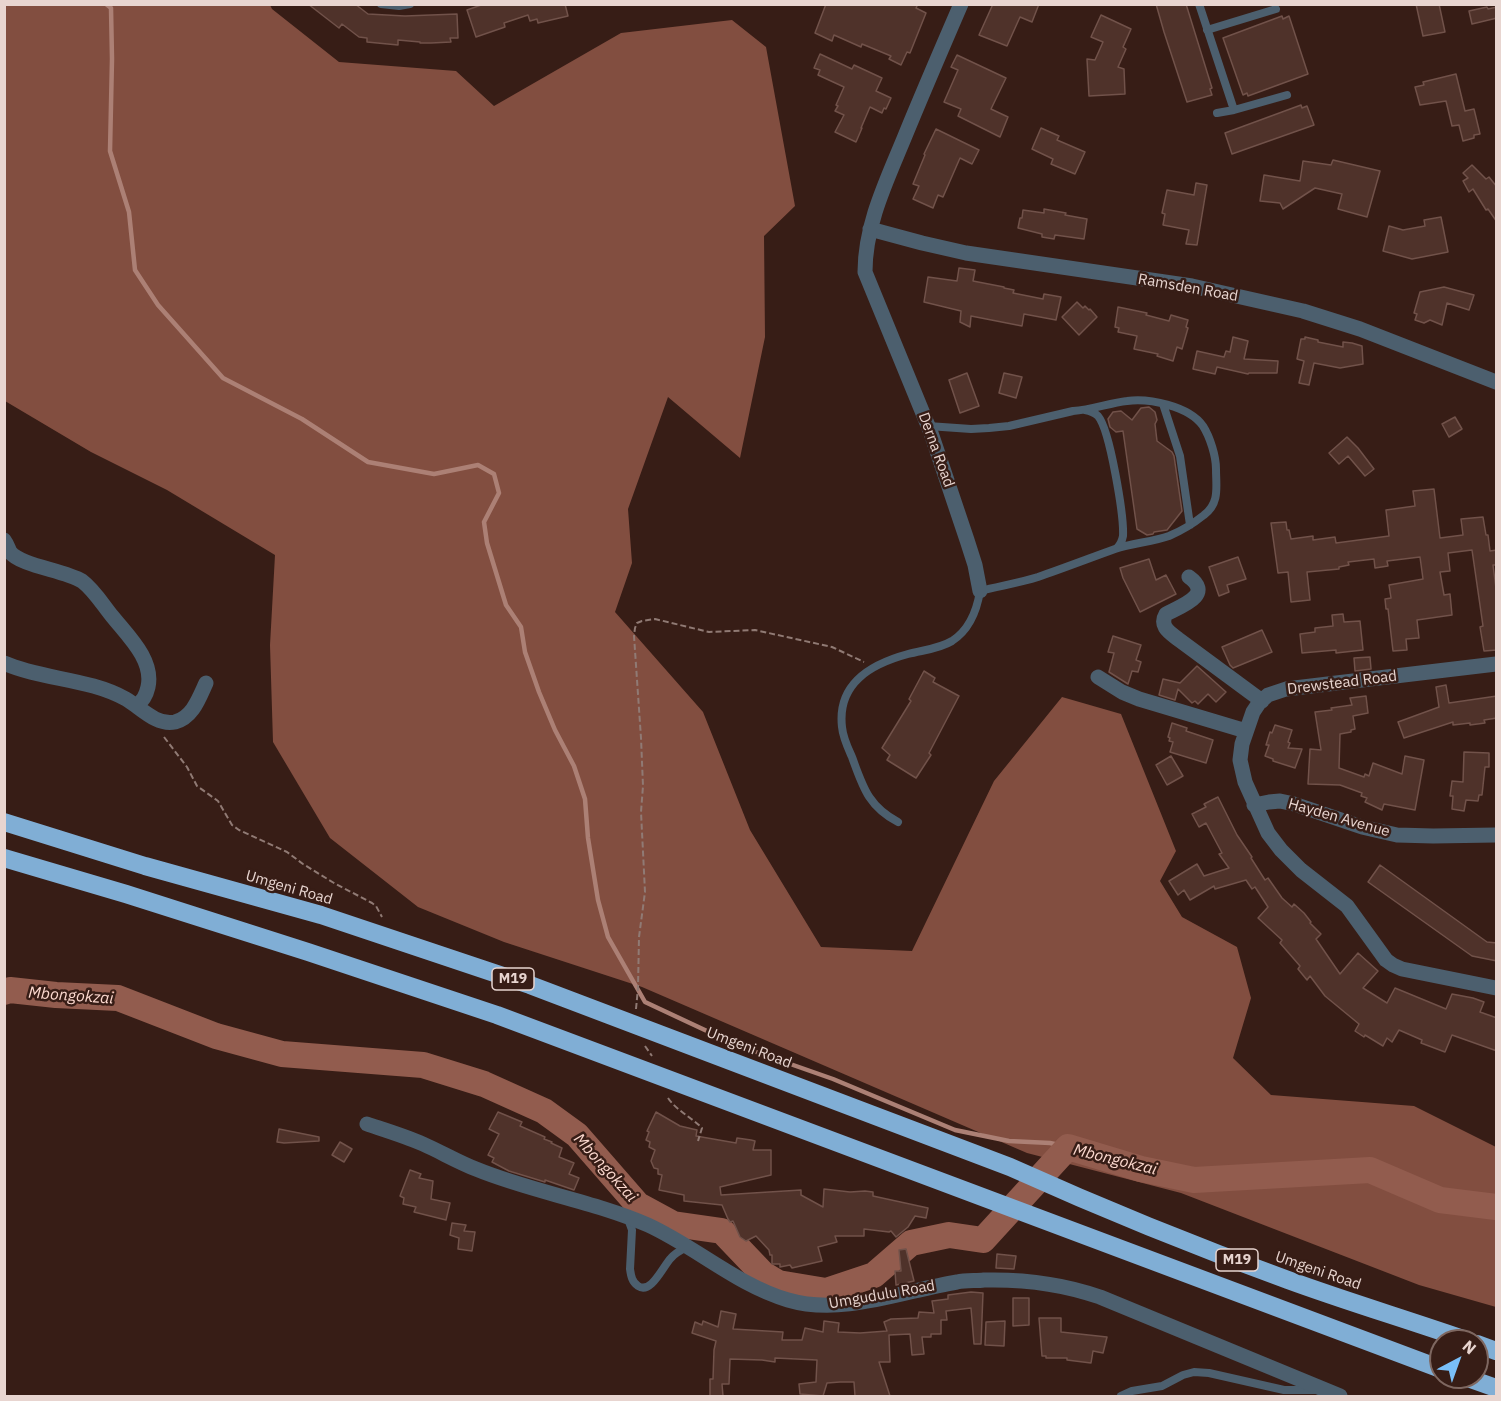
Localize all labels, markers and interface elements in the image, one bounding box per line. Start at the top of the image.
street label: Ramsden Road [1137,270,1239,306]
street label: Derna Road [914,410,958,490]
street label: Drewstead Road [1286,667,1398,699]
street label: Hayden Avenue [1286,795,1392,841]
street label: Umgeni Road [243,867,335,909]
road number: M19 [492,968,534,990]
water label: Mbongokzai [28,983,114,1009]
street label: Umgeni Road [704,1024,794,1072]
water label: Mbongokzai [569,1130,641,1206]
water label: Mbongokzai [1071,1140,1159,1180]
street label: Umgeni Road [1273,1248,1363,1294]
road number: M19 [1216,1249,1258,1271]
street label: Umgudulu Road [828,1277,936,1313]
north arrow [1429,1329,1489,1389]
text: N [1459,1336,1480,1358]

